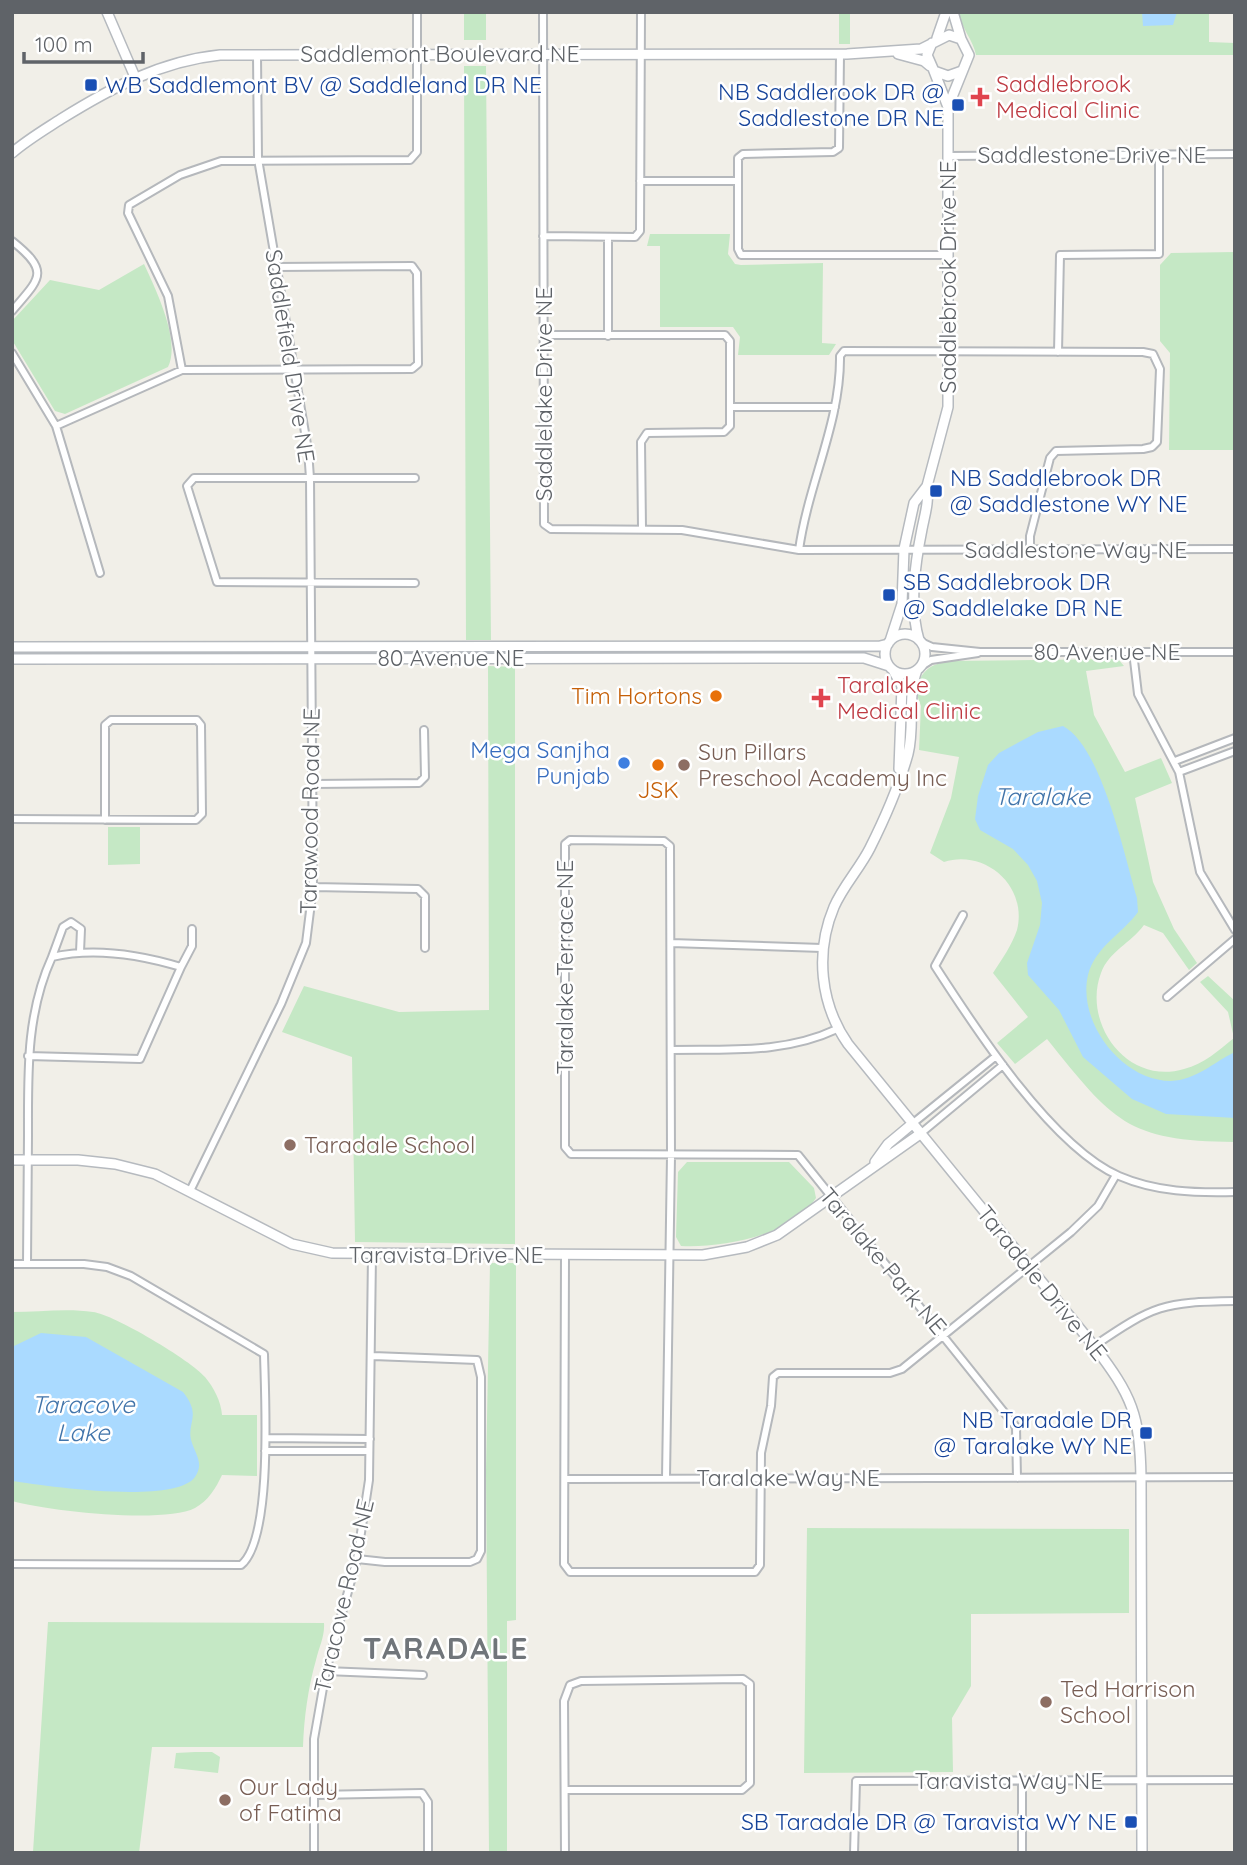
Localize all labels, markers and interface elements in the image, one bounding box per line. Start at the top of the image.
scale bar [24,21,144,65]
text: 100 m [35,31,93,57]
street label: Saddlemont Boulevard NE [300,39,580,68]
place label: Saddlebrook Medical Clinic [996,69,1140,124]
place label: WB Saddlemont BV @ Saddleland DR NE [105,70,542,99]
marker: WB Saddlemont BV @ Saddleland DR NE [83,77,99,93]
place label: NB Saddlerook DR @ Saddlestone DR NE [718,77,944,132]
marker: Saddlebrook Medical Clinic [970,87,990,107]
marker: NB Saddlerook DR @ Saddlestone DR NE [950,97,966,113]
street label: Saddlestone Drive NE [977,140,1207,169]
street label: Saddlebrook Drive NE [933,161,962,393]
street label: Saddlefield Drive NE [259,247,322,465]
street label: Saddlelake Drive NE [529,287,558,501]
place label: NB Saddlebrook DR @ Saddlestone WY NE [950,463,1188,518]
marker: NB Saddlebrook DR @ Saddlestone WY NE [928,483,944,499]
street label: Saddlestone Way NE [965,535,1187,564]
place label: SB Saddlebrook DR @ Saddlelake DR NE [903,567,1123,622]
marker: SB Saddlebrook DR @ Saddlelake DR NE [881,587,897,603]
street label: 80 Avenue NE [1033,637,1181,666]
street label: 80 Avenue NE [377,643,525,672]
place label: Taralake Medical Clinic [837,670,981,725]
place label: Tim Hortons [571,681,702,710]
marker: Tim Hortons [708,688,724,704]
marker: Taralake Medical Clinic [811,688,831,708]
street label: Tarawood Road NE [293,708,326,914]
place label: Mega Sanjha Punjab [470,735,610,790]
place label: Sun Pillars Preschool Academy Inc [698,737,947,792]
marker: Mega Sanjha Punjab [616,755,632,771]
marker: JSK [650,757,666,773]
marker: Sun Pillars Preschool Academy Inc [676,757,692,773]
place label: JSK [637,775,679,804]
water label: Taralake [994,781,1091,811]
street label: Taralake Terrace NE [550,860,579,1074]
place label: Taradale School [304,1130,475,1159]
marker: Taradale School [282,1137,298,1153]
street label: Taralake Park NE [813,1181,953,1340]
street label: Taradale Drive NE [971,1199,1114,1366]
street label: Taravista Drive NE [348,1240,544,1269]
water label: Taracove Lake [31,1389,136,1447]
place label: NB Taradale DR @ Taralake WY NE [934,1405,1132,1460]
marker: NB Taradale DR @ Taralake WY NE [1138,1425,1154,1441]
street label: Taralake Way NE [696,1463,880,1492]
street label: Taracove Road NE [307,1496,380,1696]
district label: TARADALE [363,1629,529,1667]
place label: Ted Harrison School [1060,1674,1195,1729]
marker: Ted Harrison School [1038,1694,1054,1710]
street label: Taravista Way NE [915,1766,1103,1795]
place label: Our Lady of Fatima [239,1772,342,1827]
marker: Our Lady of Fatima [217,1792,233,1808]
place label: SB Taradale DR @ Taravista WY NE [741,1807,1117,1836]
marker: SB Taradale DR @ Taravista WY NE [1123,1814,1139,1830]

